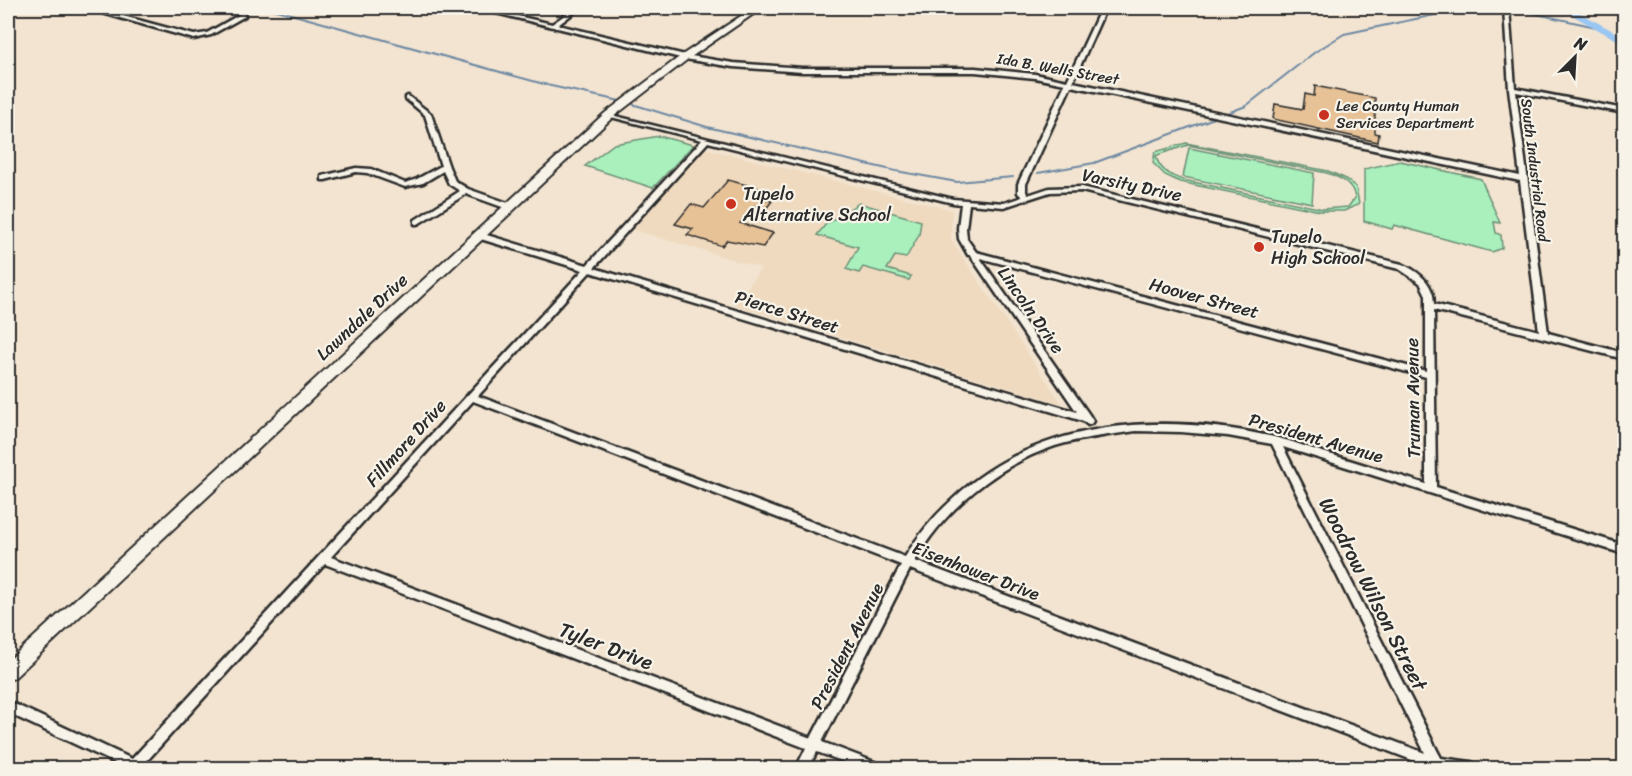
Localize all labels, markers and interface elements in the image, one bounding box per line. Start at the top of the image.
north arrow [1545,27,1605,87]
text: N [1569,28,1593,60]
street label: Ida B. Wells Street [994,45,1122,93]
place label: Lee County Human Services Department [1336,93,1475,136]
street label: South Industrial Road [1513,97,1557,244]
marker: Lee County Human Services Department [1317,108,1331,122]
street label: Varsity Drive [1079,159,1185,211]
place label: Tupelo Alternative School [742,178,892,231]
marker: Tupelo Alternative School [724,197,738,211]
place label: Tupelo High School [1271,221,1366,274]
marker: Tupelo High School [1252,240,1266,254]
street label: Lincoln Drive [989,259,1073,361]
street label: Lawndale Drive [308,265,416,369]
street label: Hoover Street [1146,268,1263,328]
street label: Pierce Street [731,281,843,343]
street label: Truman Avenue [1396,338,1430,458]
street label: Fillmore Drive [357,392,455,494]
street label: President Avenue [1245,404,1387,473]
street label: Woodrow Wilson Street [1308,490,1439,699]
street label: Eisenhower Drive [908,532,1045,610]
street label: President Avenue [801,577,893,715]
street label: Tyler Drive [553,611,659,681]

